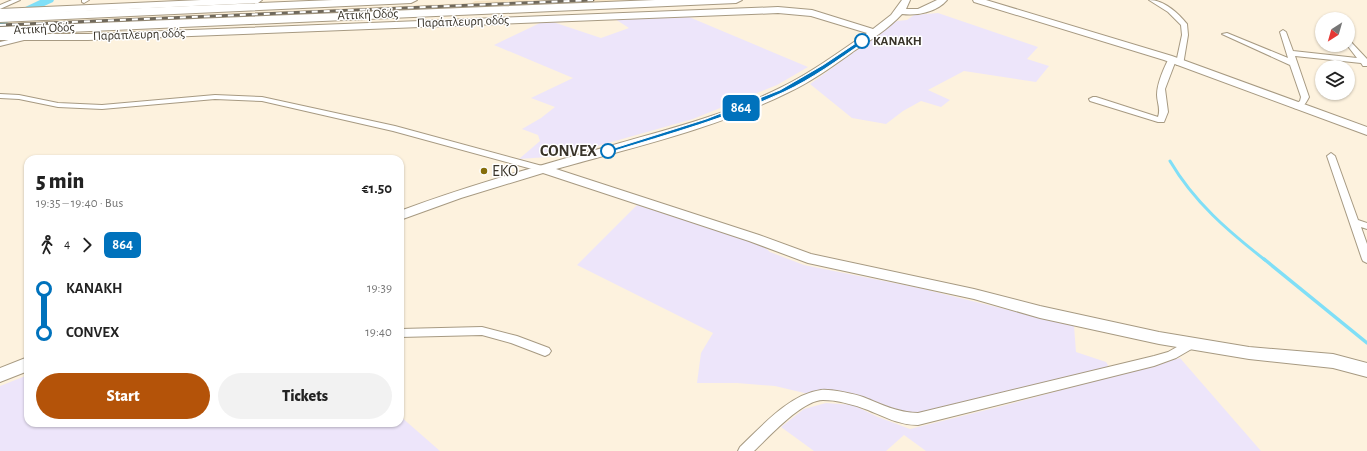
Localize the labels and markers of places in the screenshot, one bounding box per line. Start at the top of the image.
marker: ΚΑΝΑΚΗ [854,33,870,49]
place label: ΚΑΝΑΚΗ [873,35,922,48]
place label: CONVEX [540,143,597,159]
marker: CONVEX [600,143,616,159]
place label: EKO [492,163,518,179]
marker: EKO [479,166,489,176]

